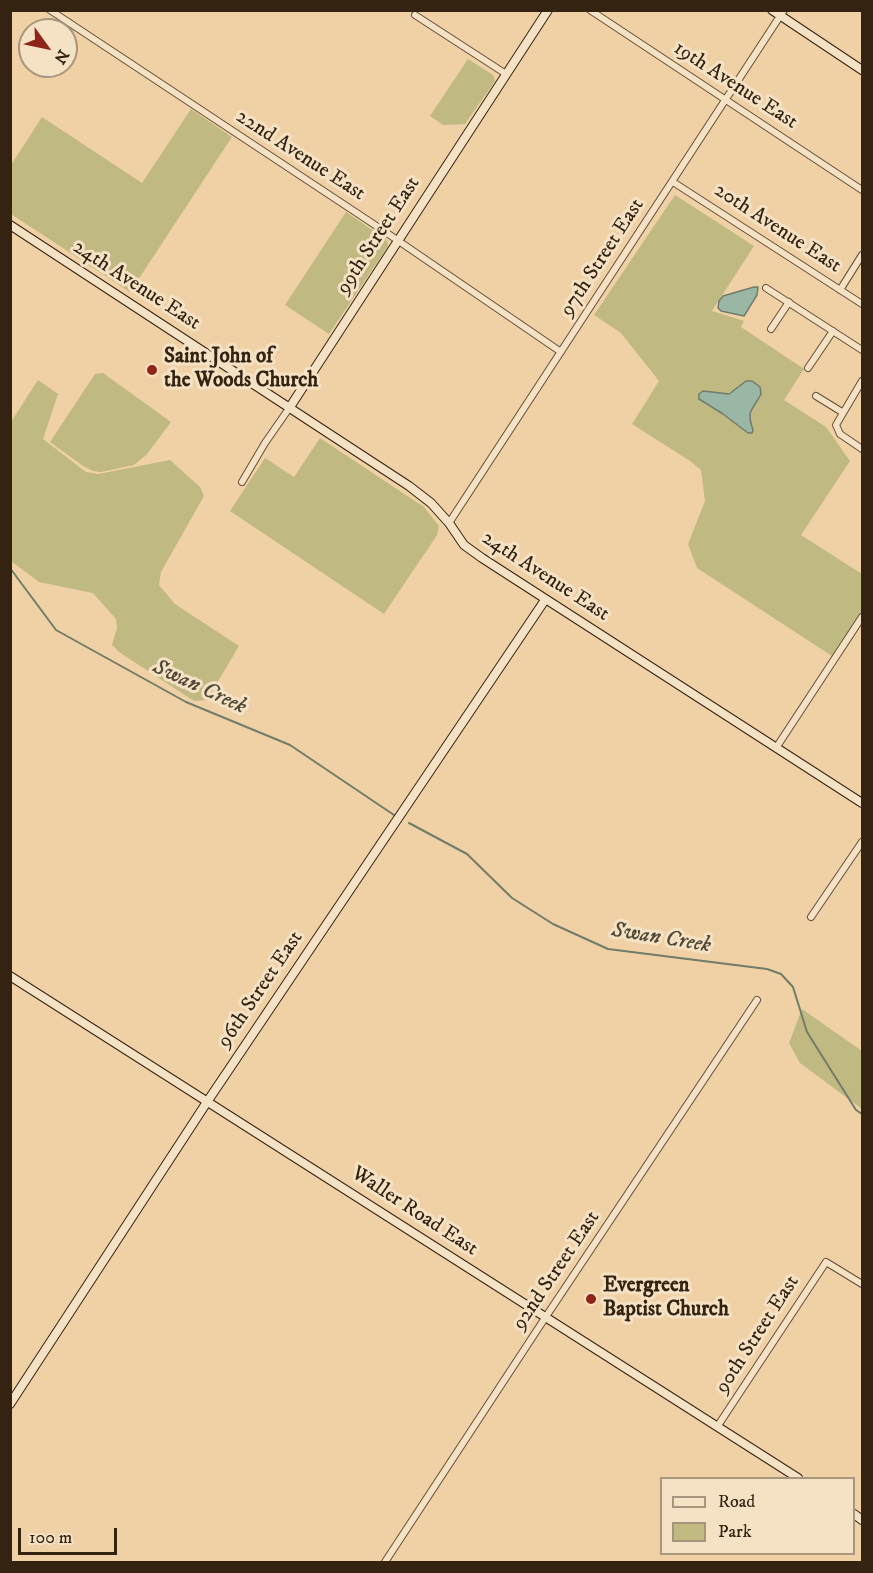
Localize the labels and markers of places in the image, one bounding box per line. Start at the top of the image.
place label: Saint John of the Woods Church [164,345,318,395]
marker: Saint John of the Woods Church [145,363,159,377]
place label: Evergreen Baptist Church [603,1274,729,1324]
marker: Evergreen Baptist Church [584,1292,598,1306]

